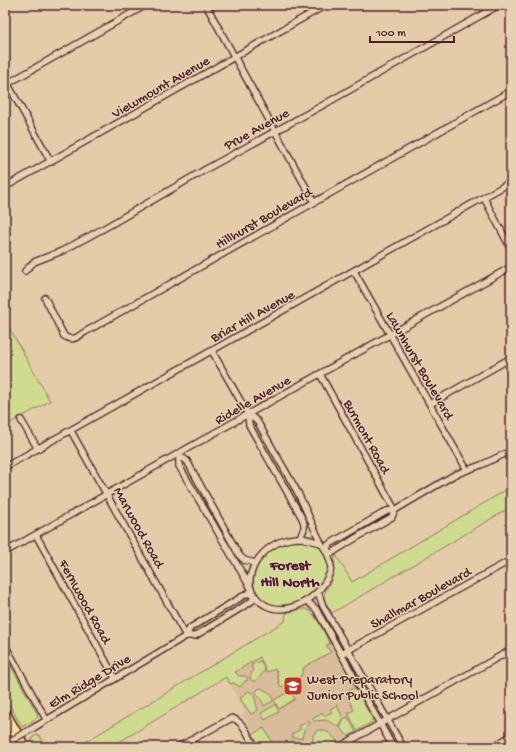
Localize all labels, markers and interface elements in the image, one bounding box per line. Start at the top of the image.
scale bar [370,18,454,44]
text: 100 m [375,27,406,41]
street label: Viewmount Avenue [108,53,214,124]
street label: Prue Avenue [221,105,293,156]
street label: Hillhurst Boulevard [213,184,317,254]
street label: Briar Hill Avenue [207,287,299,348]
street label: Lawnhurst Boulevard [381,309,458,425]
street label: Ridelle Avenue [212,372,295,430]
street label: Burmont Road [338,396,394,479]
street label: Marwood Road [109,485,168,573]
street label: Fernwood Road [53,556,115,649]
district label: Forest Hill North [260,557,320,592]
street label: Shallmar Boulevard [368,564,476,634]
street label: Elm Ridge Drive [46,651,135,713]
place label: West Preparatory Junior Public School [307,672,418,705]
school or university icon: West Preparatory Junior Public School [282,675,304,697]

